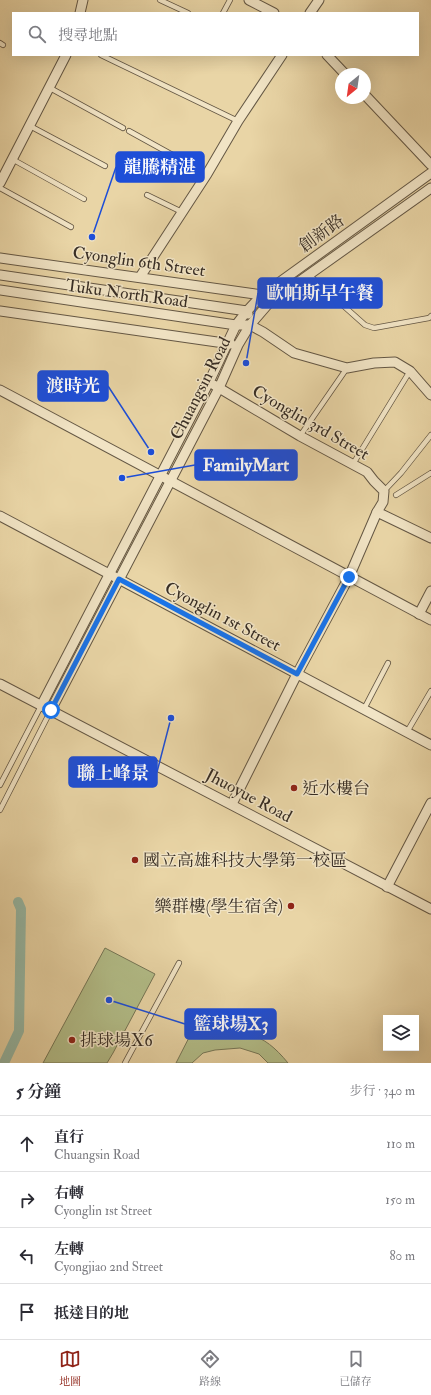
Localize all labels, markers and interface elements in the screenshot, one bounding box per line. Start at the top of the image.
search box [12,12,419,56]
icon: search [26,23,48,45]
text: 搜尋地點 [58,26,118,45]
north arrow [335,68,371,104]
callout: 龍騰精湛 [116,152,204,182]
text: 龍騰精湛 [124,156,196,179]
street label: 創新路 [294,210,348,257]
street label: Cyonglin 6th Street [71,242,207,282]
street label: Tuku North Road [65,275,190,313]
callout: 歐帕斯早午餐 [258,278,382,308]
text: 歐帕斯早午餐 [266,282,374,305]
street label: Chuangsin Road [166,333,236,443]
callout: 渡時光 [38,371,108,401]
text: 渡時光 [46,375,100,398]
street label: Cyonglin 3rd Street [248,380,374,466]
callout: FamilyMart [195,450,297,480]
text: FamilyMart [203,454,289,477]
route end [340,568,358,586]
street label: Cyonglin 1st Street [161,577,285,657]
route start [42,701,60,719]
callout: 聯上峰景 [69,757,157,787]
text: 聯上峰景 [77,762,149,785]
street label: Jhuoyue Road [201,763,296,828]
place label: 近水樓台 [302,778,370,799]
marker: 近水樓台 [289,783,299,793]
place label: 國立高雄科技大學第一校區 [143,850,347,871]
marker: 國立高雄科技大學第一校區 [130,855,140,865]
place label: 樂群樓(學生宿舍) [155,896,283,917]
marker: 樂群樓(學生宿舍) [286,901,296,911]
callout: 籃球場X3 [185,1009,276,1039]
text: 籃球場X3 [194,1013,269,1036]
map controls [383,1015,419,1051]
button: layers [383,1015,419,1051]
place label: 排球場X6 [80,1030,154,1051]
marker: 排球場X6 [67,1035,77,1045]
text: 5 分鐘 [16,1081,61,1102]
text: 步行 · 340 m [350,1083,415,1099]
text: 直行 [54,1128,84,1147]
icon: ahead [16,1133,38,1155]
text: 110 m [386,1136,415,1152]
text: Chuangsin Road [54,1147,140,1163]
text: 右轉 [54,1184,84,1203]
icon: right [16,1189,38,1211]
text: 150 m [385,1192,415,1208]
text: Cyonglin 1st Street [54,1203,152,1219]
text: 左轉 [54,1240,84,1259]
icon: left [16,1245,38,1267]
text: 80 m [389,1248,415,1264]
text: Cyongjiao 2nd Street [54,1259,163,1275]
icon: arrive [16,1301,38,1323]
text: 抵達目的地 [54,1304,129,1323]
tab: 地圖 [59,1348,81,1388]
tab: 路線 [199,1348,221,1388]
tab: 已儲存 [339,1348,372,1388]

